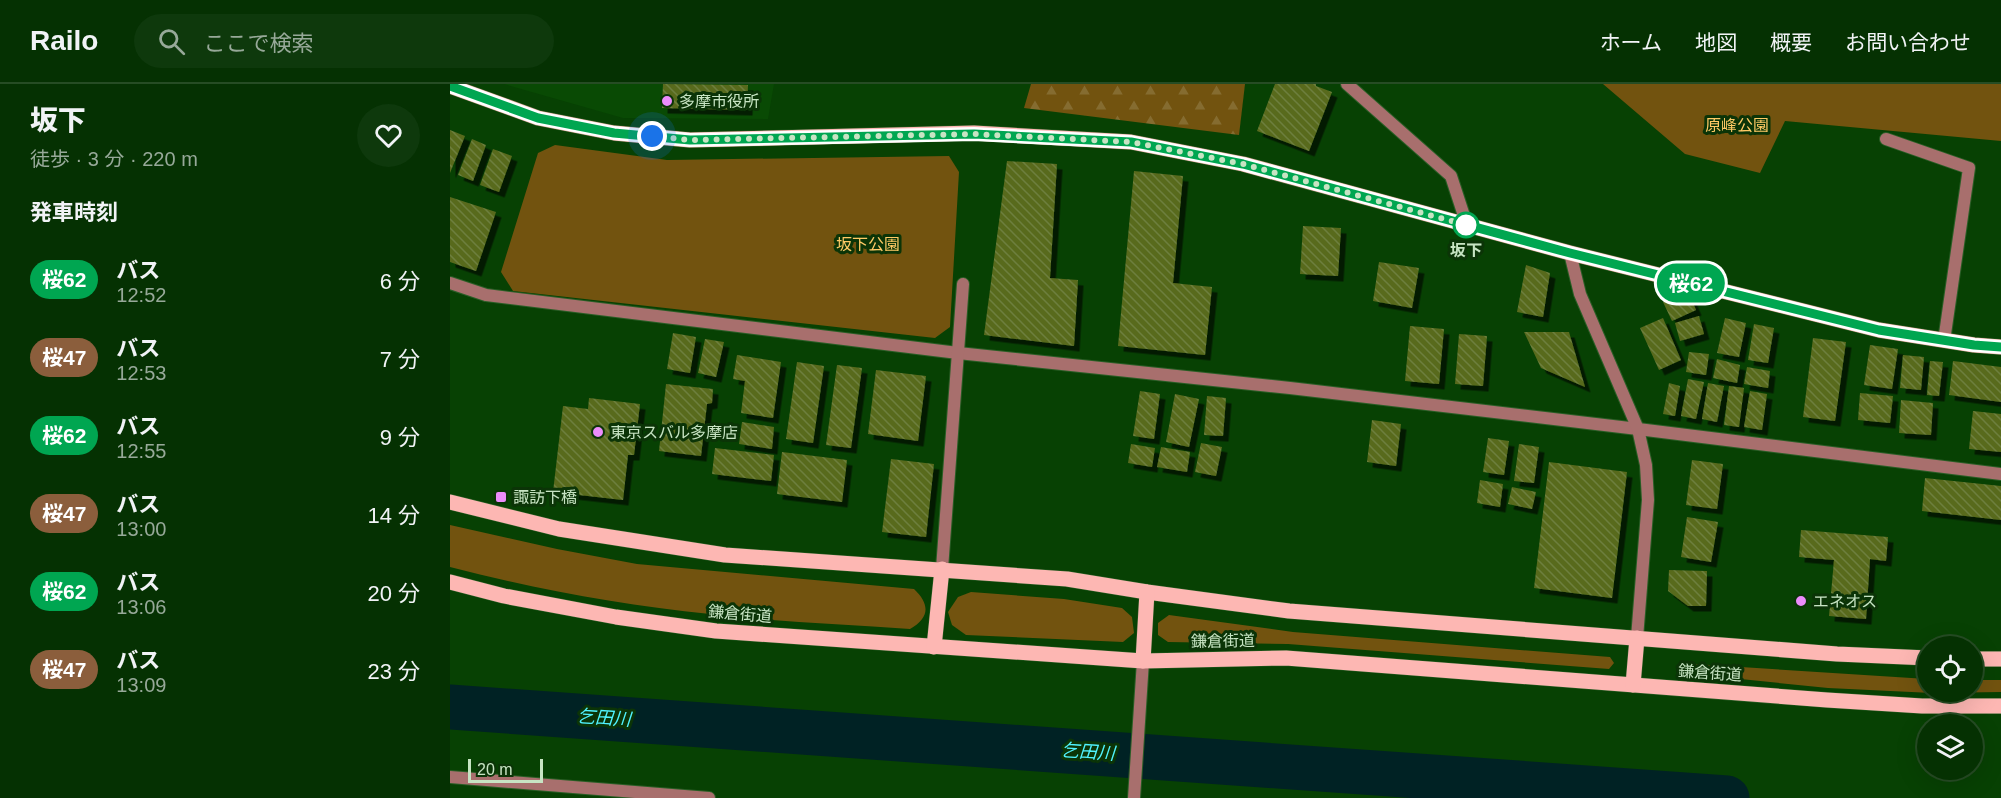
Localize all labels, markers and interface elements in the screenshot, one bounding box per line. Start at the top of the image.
search box [134,14,554,68]
text: Railo [30,25,98,56]
icon: search [155,25,188,58]
text: ここで検索 [203,31,313,56]
text: ホーム [1600,31,1662,54]
text: 地図 [1695,31,1737,54]
text: 概要 [1770,31,1812,54]
text: お問い合わせ [1845,31,1971,54]
place label: 多摩市役所 [679,93,759,110]
marker: 多摩市役所 [660,94,674,108]
button: heart [357,104,420,167]
text: 坂下 [30,105,86,136]
park label: 原峰公園 [1705,117,1769,134]
your location [637,121,667,151]
text: 徒歩 · 3 分 · 220 m [30,148,198,170]
text: 発車時刻 [30,200,118,225]
marker: 坂下 [1453,212,1479,238]
park label: 坂下公園 [836,236,900,253]
place label: 坂下 [1450,242,1482,259]
text: バス [116,258,160,283]
line badge: 桜62 [1656,264,1726,302]
text: 桜62 [42,268,86,291]
text: 6 分 [380,269,420,294]
text: 桜62 [1669,272,1713,295]
text: 12:52 [116,284,166,306]
text: バス [116,336,160,361]
text: 桜47 [42,346,86,369]
text: 7 分 [380,347,420,372]
text: 12:53 [116,362,166,384]
text: バス [116,414,160,439]
text: 桜62 [42,424,86,447]
place label: 東京スバル多摩店 [610,424,738,441]
text: 9 分 [380,425,420,450]
marker: 東京スバル多摩店 [591,425,605,439]
text: 12:55 [116,440,166,462]
place label: 諏訪下橋 [513,489,577,506]
marker: 諏訪下橋 [494,490,508,504]
text: バス [116,492,160,517]
text: 桜47 [42,502,86,525]
text: 14 分 [367,503,420,528]
text: 13:00 [116,518,166,540]
text: バス [116,570,160,595]
text: 桜62 [42,580,86,603]
text: 20 分 [367,581,420,606]
place label: エネオス [1813,593,1877,610]
marker: エネオス [1794,594,1808,608]
text: 13:06 [116,596,166,618]
street label: 鎌倉街道 [707,603,773,625]
street label: 鎌倉街道 [1191,632,1255,650]
map controls [1917,636,1983,780]
button: locate [1917,636,1983,702]
text: バス [116,648,160,673]
text: 桜47 [42,658,86,681]
text: 23 分 [367,659,420,684]
street label: 鎌倉街道 [1677,662,1743,684]
text: 13:09 [116,674,166,696]
water label: 乞田川 [576,706,634,730]
button: layers [1917,714,1983,780]
water label: 乞田川 [1060,740,1118,764]
scale bar [468,756,543,784]
text: 20 m [477,761,513,778]

